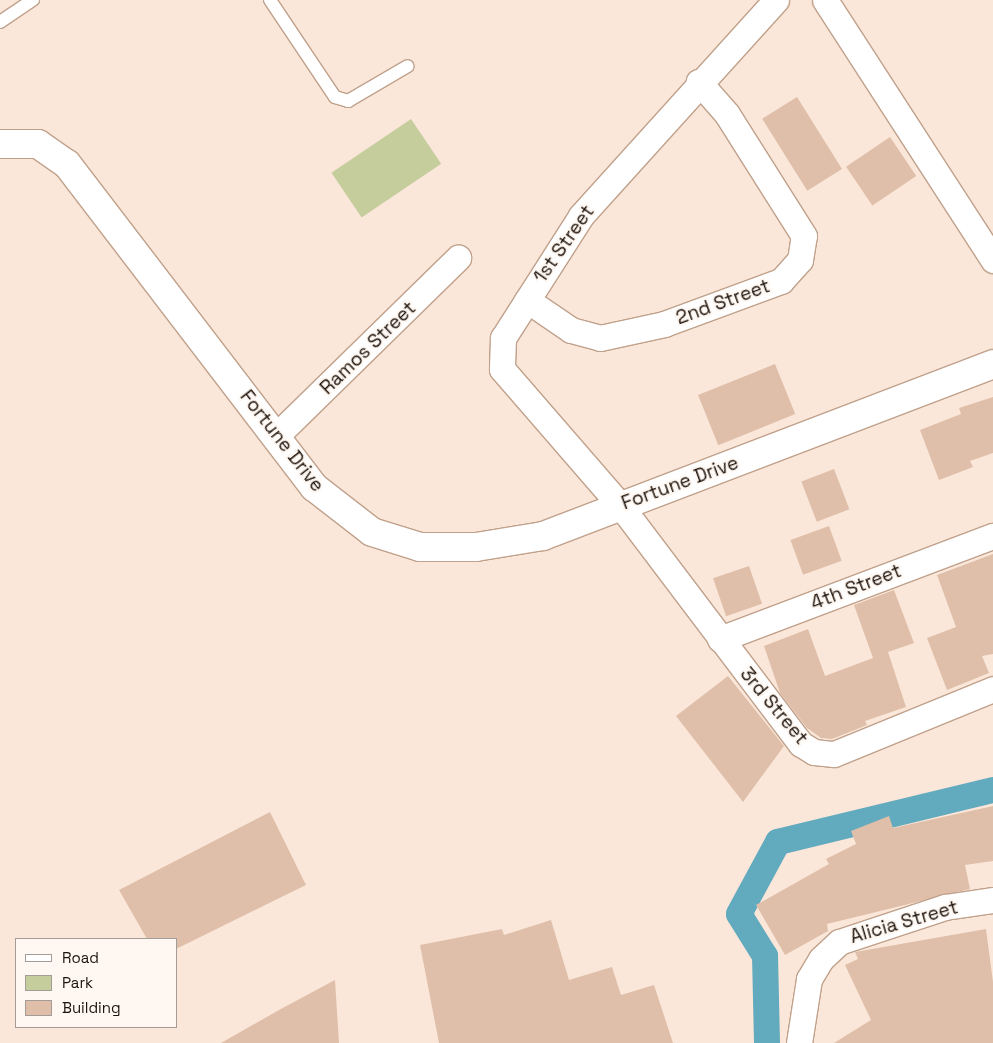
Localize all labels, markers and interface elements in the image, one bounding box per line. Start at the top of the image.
street label: 1st Street [529,201,599,287]
street label: 2nd Street [673,274,773,330]
street label: Ramos Street [315,297,421,399]
street label: Fortune Drive [235,386,329,496]
street label: Fortune Drive [618,451,742,515]
street label: 4th Street [807,559,905,615]
street label: 3rd Street [735,663,813,749]
street label: Alicia Street [847,896,961,948]
legend [15,938,178,1028]
text: Road [62,948,99,967]
text: Park [62,973,93,992]
text: Building [62,998,121,1017]

